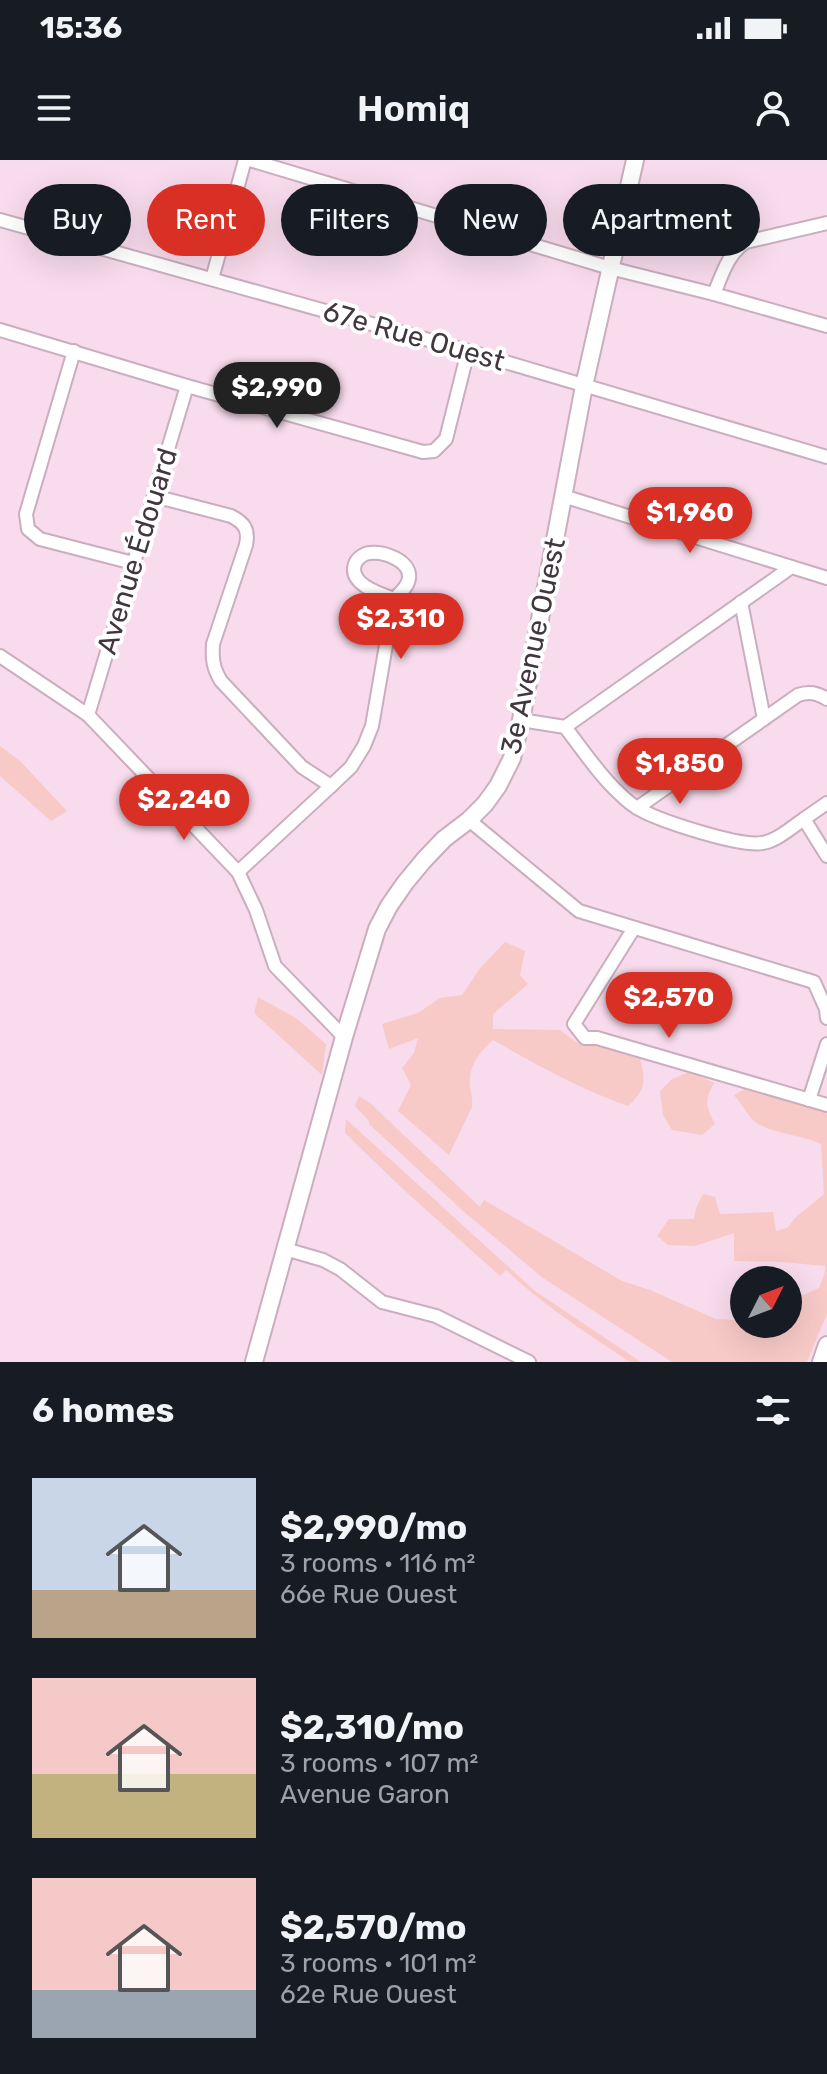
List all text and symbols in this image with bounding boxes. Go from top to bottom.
text: 15:36 [40,10,122,46]
icon: menu [32,86,76,130]
icon: person [751,86,795,130]
text: Homiq [357,87,470,130]
chip: Buy [24,184,131,256]
chip: Rent [147,184,265,256]
chip: Filters [281,184,418,256]
chip: New [434,184,547,256]
chip: Apartment [563,184,760,256]
street label: 67e Rue Ouest [319,294,509,378]
pin: $2,990 [212,362,342,430]
text: $2,990 [231,372,323,403]
street label: Avenue Édouard [90,444,184,658]
pin: $1,960 [625,487,755,555]
text: $1,960 [646,497,734,528]
street label: 3e Avenue Ouest [494,535,572,757]
pin: $2,310 [336,593,466,661]
text: $2,310 [357,603,445,634]
pin: $1,850 [615,738,745,806]
text: $1,850 [635,748,725,779]
pin: $2,240 [119,774,249,842]
text: $2,240 [137,784,231,815]
pin: $2,570 [604,972,734,1040]
text: $2,570 [624,982,714,1013]
north arrow [730,1266,802,1338]
map controls [730,1266,802,1338]
icon: filters [751,1388,795,1432]
text: 6 homes [32,1390,174,1431]
text: $2,990/mo [280,1507,467,1548]
icon: home [96,1510,192,1606]
text: 3 rooms · 116 m² [280,1548,475,1579]
text: 66e Rue Ouest [280,1579,457,1610]
text: $2,310/mo [280,1707,464,1748]
icon: home [96,1710,192,1806]
text: 3 rooms · 107 m² [280,1748,479,1779]
text: Avenue Garon [280,1779,450,1810]
text: $2,570/mo [280,1907,467,1948]
icon: home [96,1910,192,2006]
text: 3 rooms · 101 m² [280,1948,476,1979]
text: 62e Rue Ouest [280,1979,457,2010]

